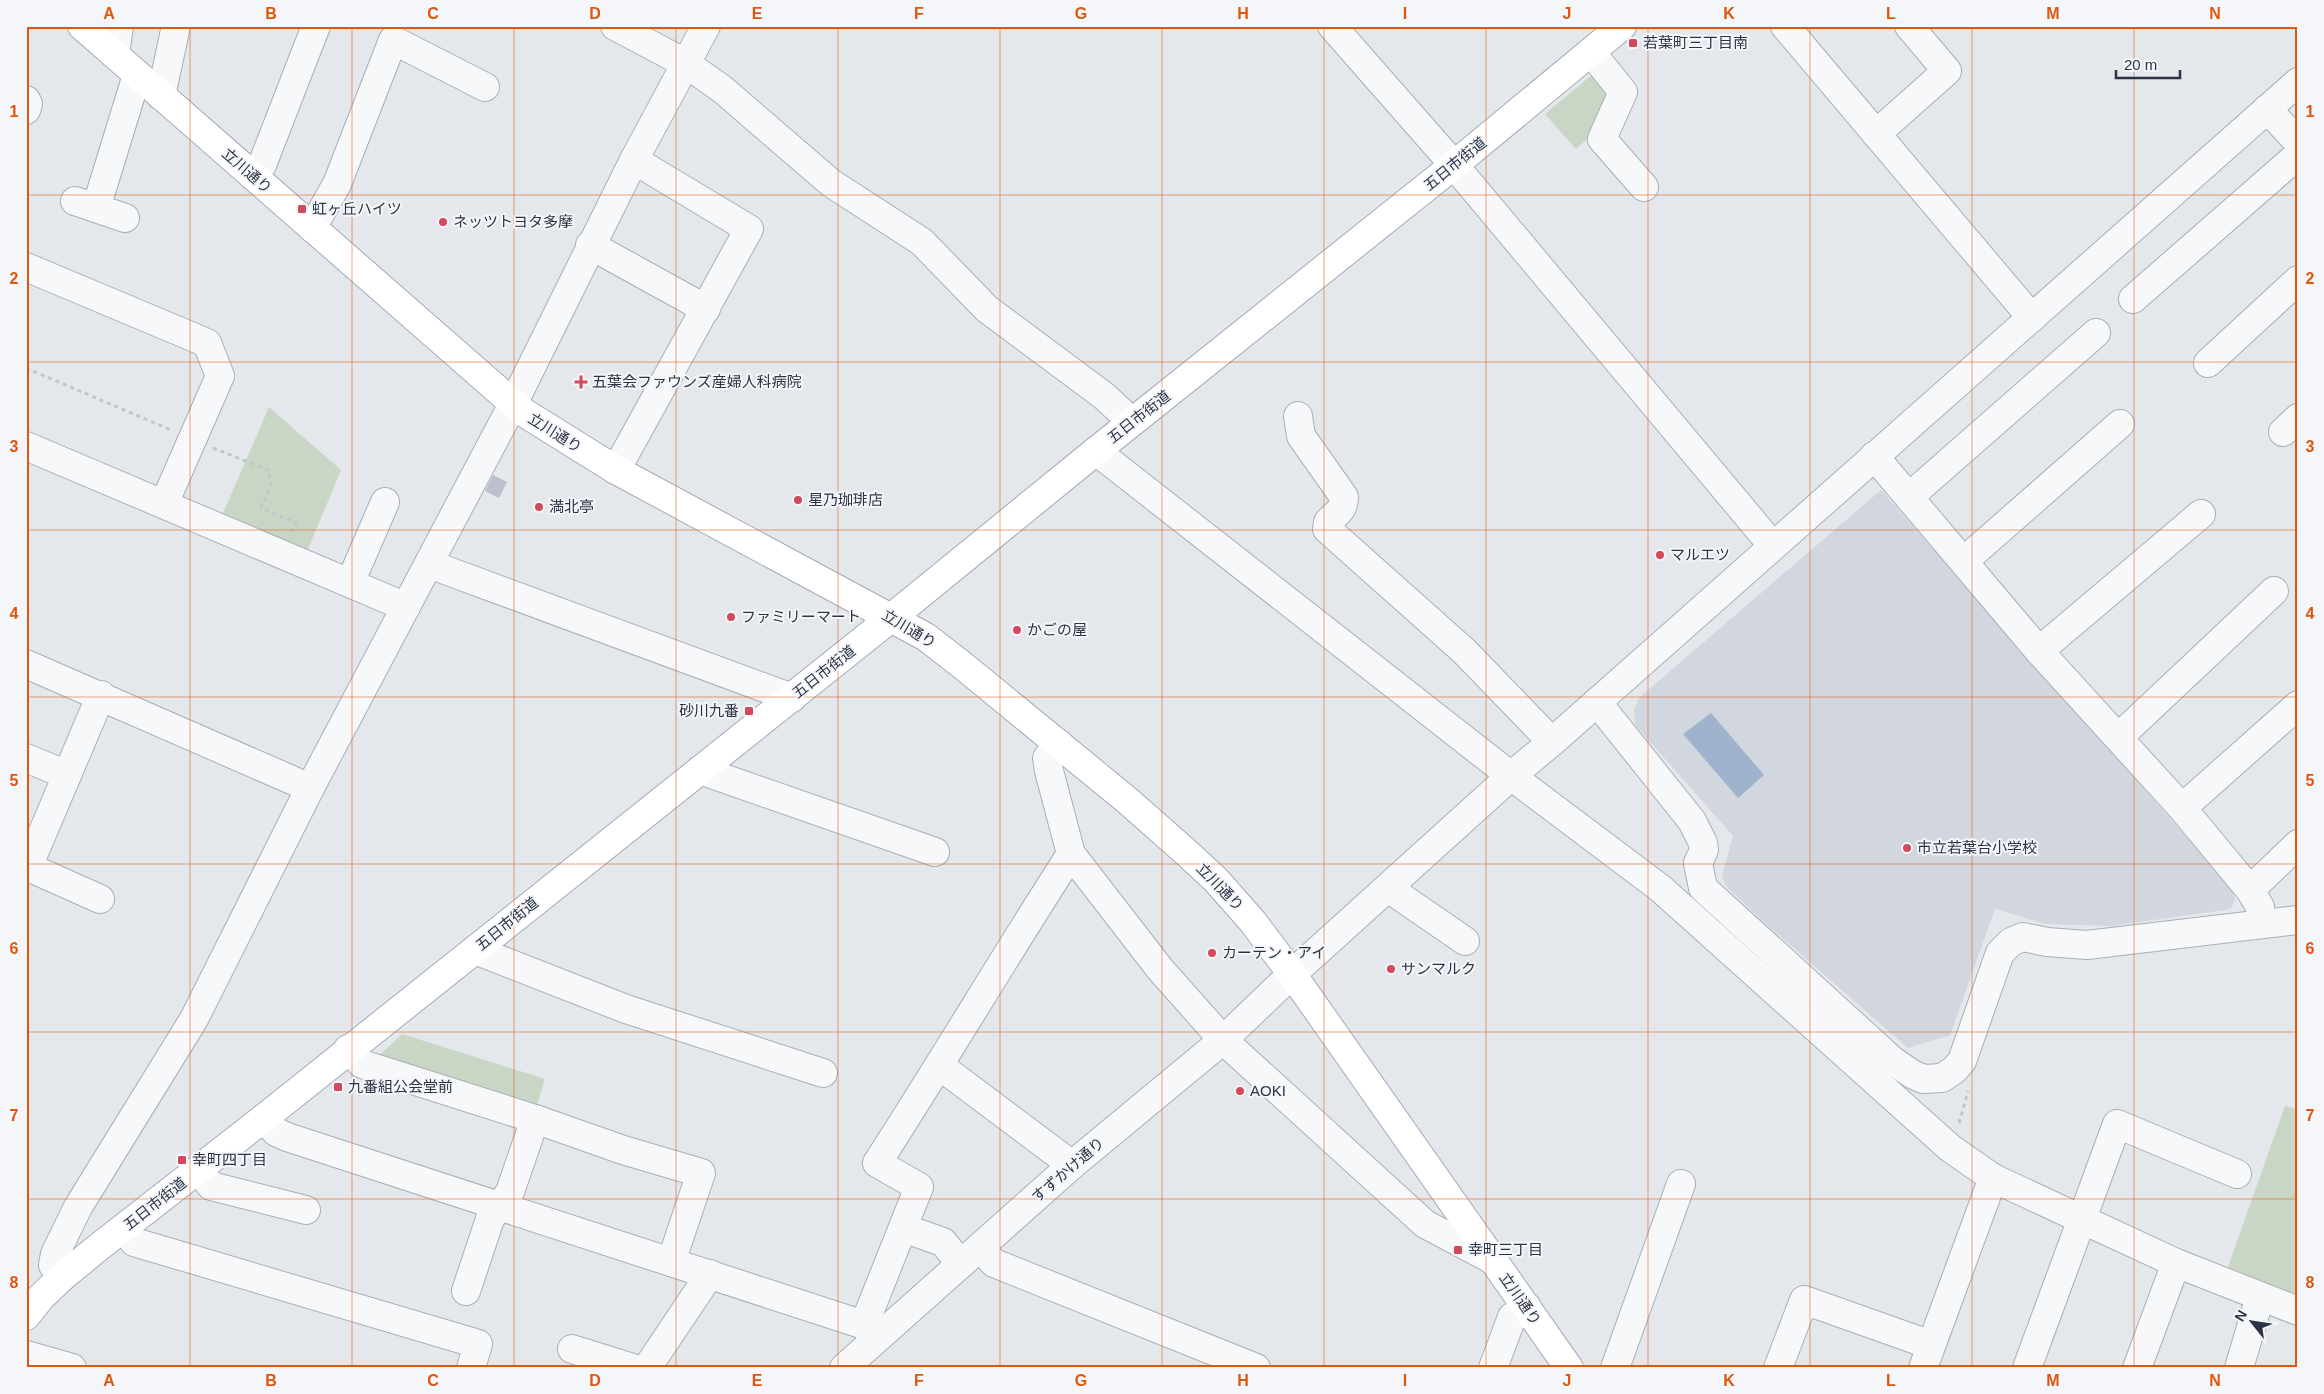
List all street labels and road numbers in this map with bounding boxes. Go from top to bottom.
street label: 五日市街道 [1420,133,1489,194]
street label: 立川通り [219,145,276,197]
street label: 五日市街道 [1104,387,1173,446]
street label: 立川通り [525,409,585,456]
street label: 立川通り [879,606,939,651]
street label: 五日市街道 [789,642,858,701]
street label: 立川通り [1193,859,1247,914]
street label: 五日市街道 [472,893,541,954]
street label: すずかけ通り [1028,1134,1107,1206]
street label: 五日市街道 [120,1174,189,1233]
street label: 立川通り [1496,1269,1545,1328]

